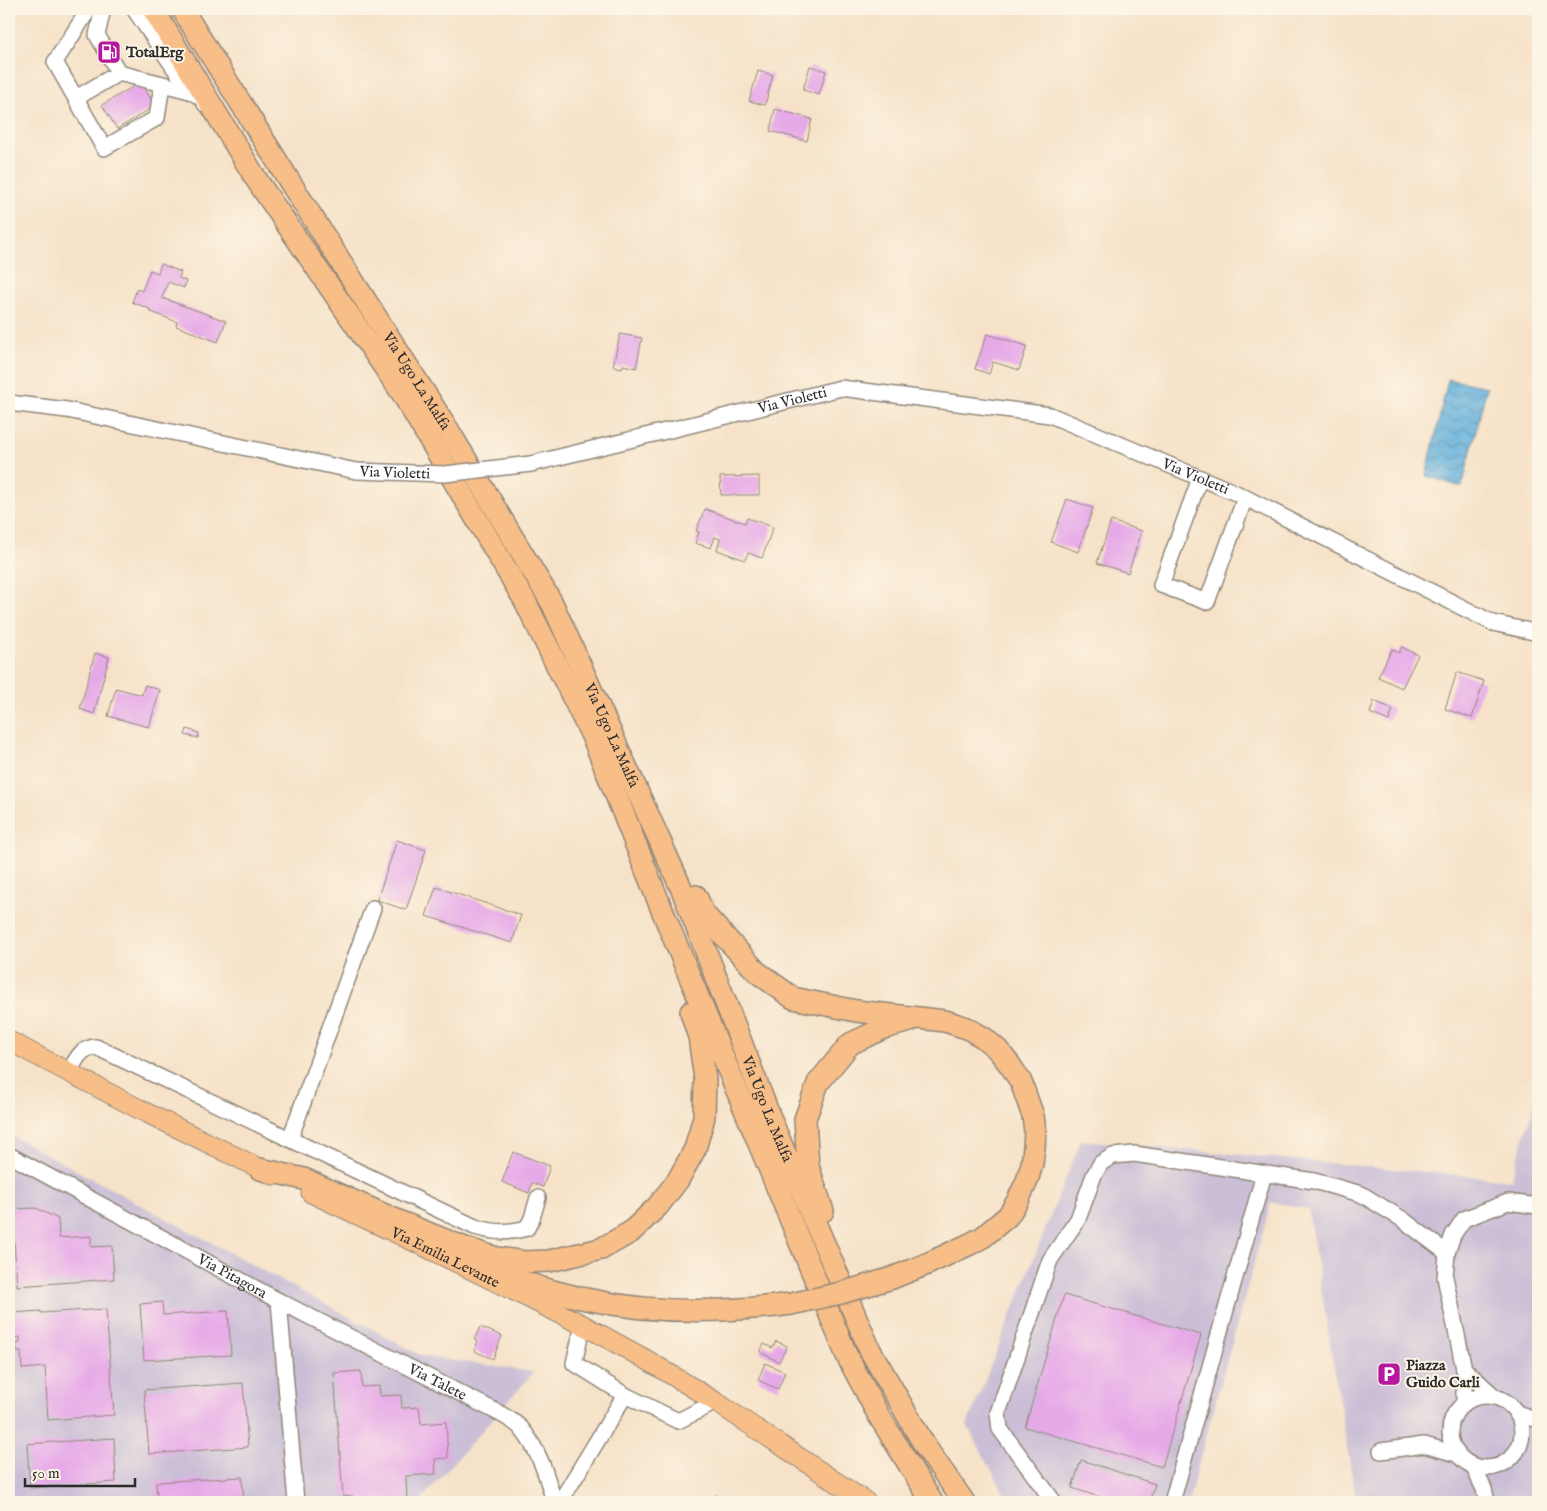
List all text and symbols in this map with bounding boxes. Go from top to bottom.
fuel station icon: TotalErg [96,39,122,65]
place label: TotalErg [125,43,184,62]
street label: Via Ugo La Malfa [378,328,456,434]
street label: Via Violetti [755,382,829,418]
street label: Via Violetti [1159,453,1232,499]
street label: Via Violetti [358,462,431,483]
street label: Via Ugo La Malfa [580,679,644,791]
street label: Via Ugo La Malfa [737,1052,797,1165]
street label: Via Emilia Levante [387,1222,503,1292]
street label: Via Pitagora [194,1249,271,1303]
place label: Piazza Guido Carli [1406,1356,1480,1392]
street label: Via Talete [404,1359,470,1405]
parking icon: Piazza Guido Carli [1376,1361,1402,1387]
scale bar [25,1456,135,1488]
text: 50 m [32,1464,60,1483]

